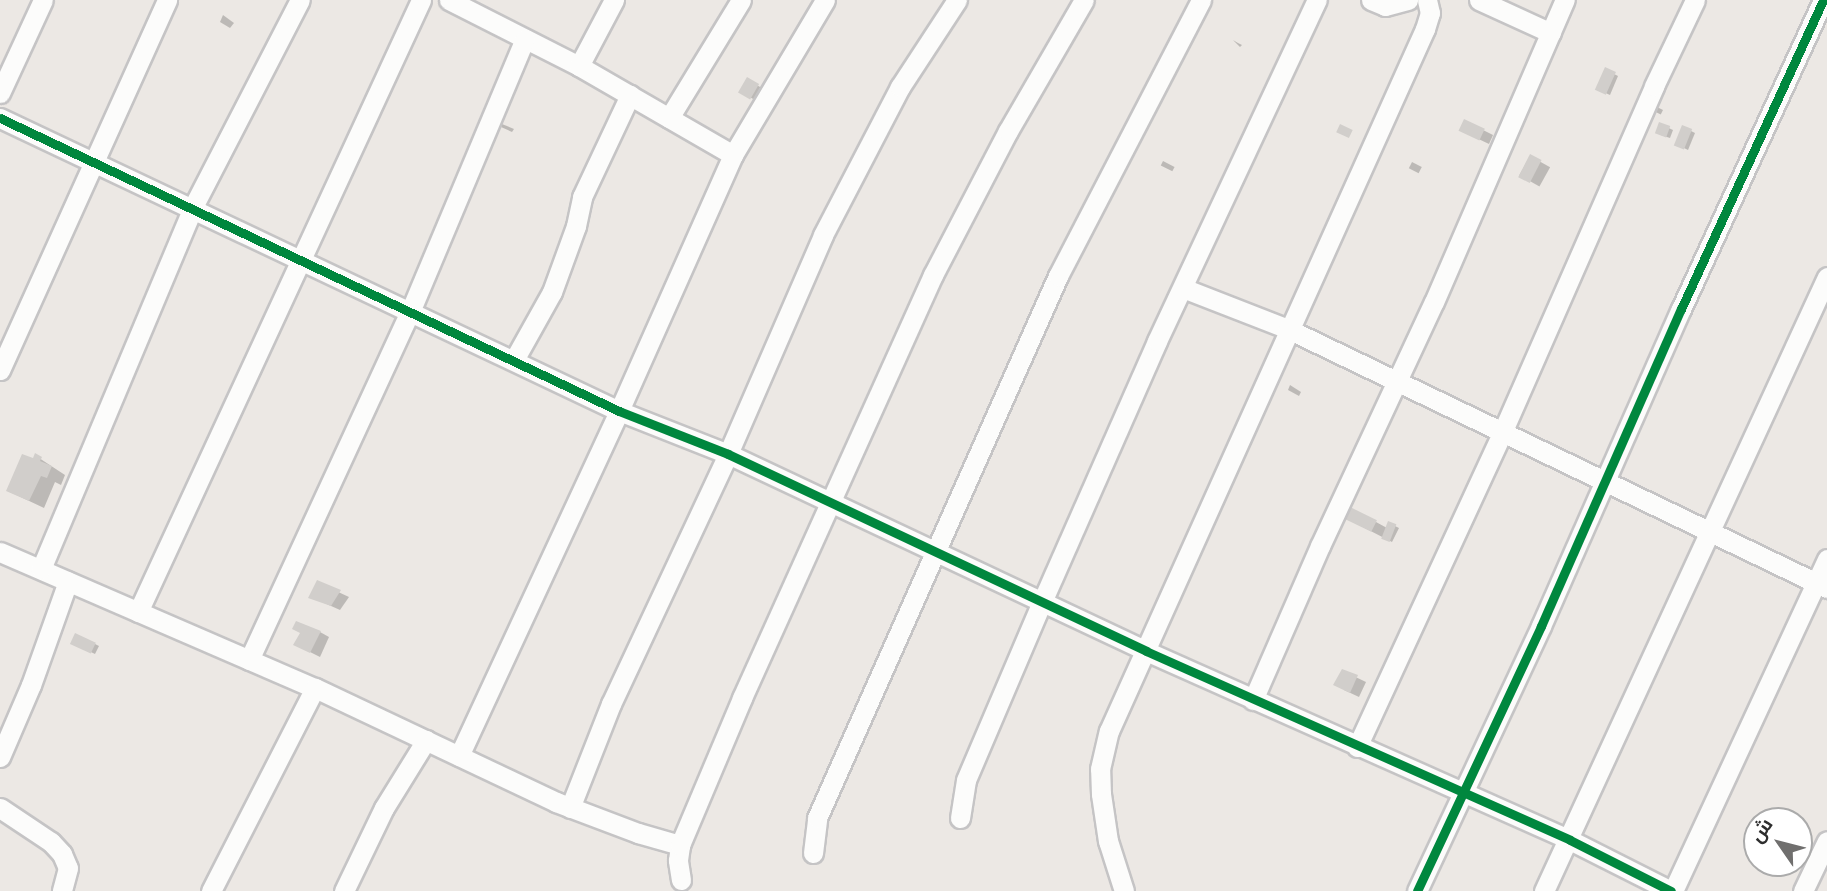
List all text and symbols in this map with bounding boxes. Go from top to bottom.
north arrow [1743,807,1813,877]
text: ش [1747,815,1777,846]

